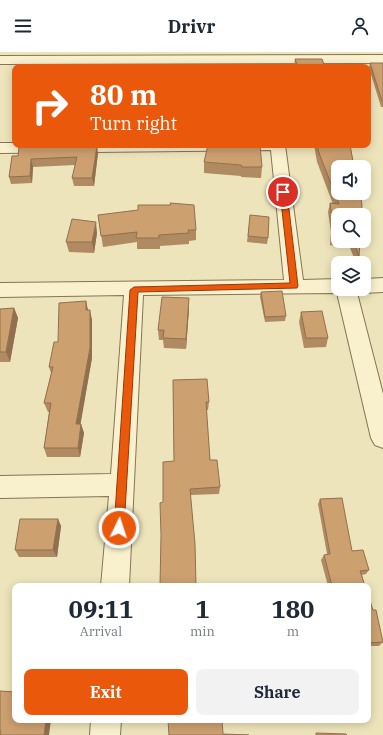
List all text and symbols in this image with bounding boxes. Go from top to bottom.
icon: menu [12,15,34,37]
text: Drivr [168,15,215,38]
icon: person [349,15,371,37]
text: 80 m [90,76,157,113]
icon: right [24,80,76,132]
text: Turn right [90,112,177,135]
map controls [331,160,371,296]
button: sound [331,160,371,200]
pin [266,175,300,209]
icon: arrive [272,181,294,203]
button: search [331,208,371,248]
button: layers [331,256,371,296]
position arrow [98,507,140,549]
text: 09:11 [69,593,133,625]
text: 1 [195,593,210,625]
text: 180 [271,593,314,625]
text: Arrival [80,623,122,640]
text: min [190,623,215,640]
text: m [287,623,299,640]
button: Exit [24,669,188,715]
button: Share [196,669,359,715]

